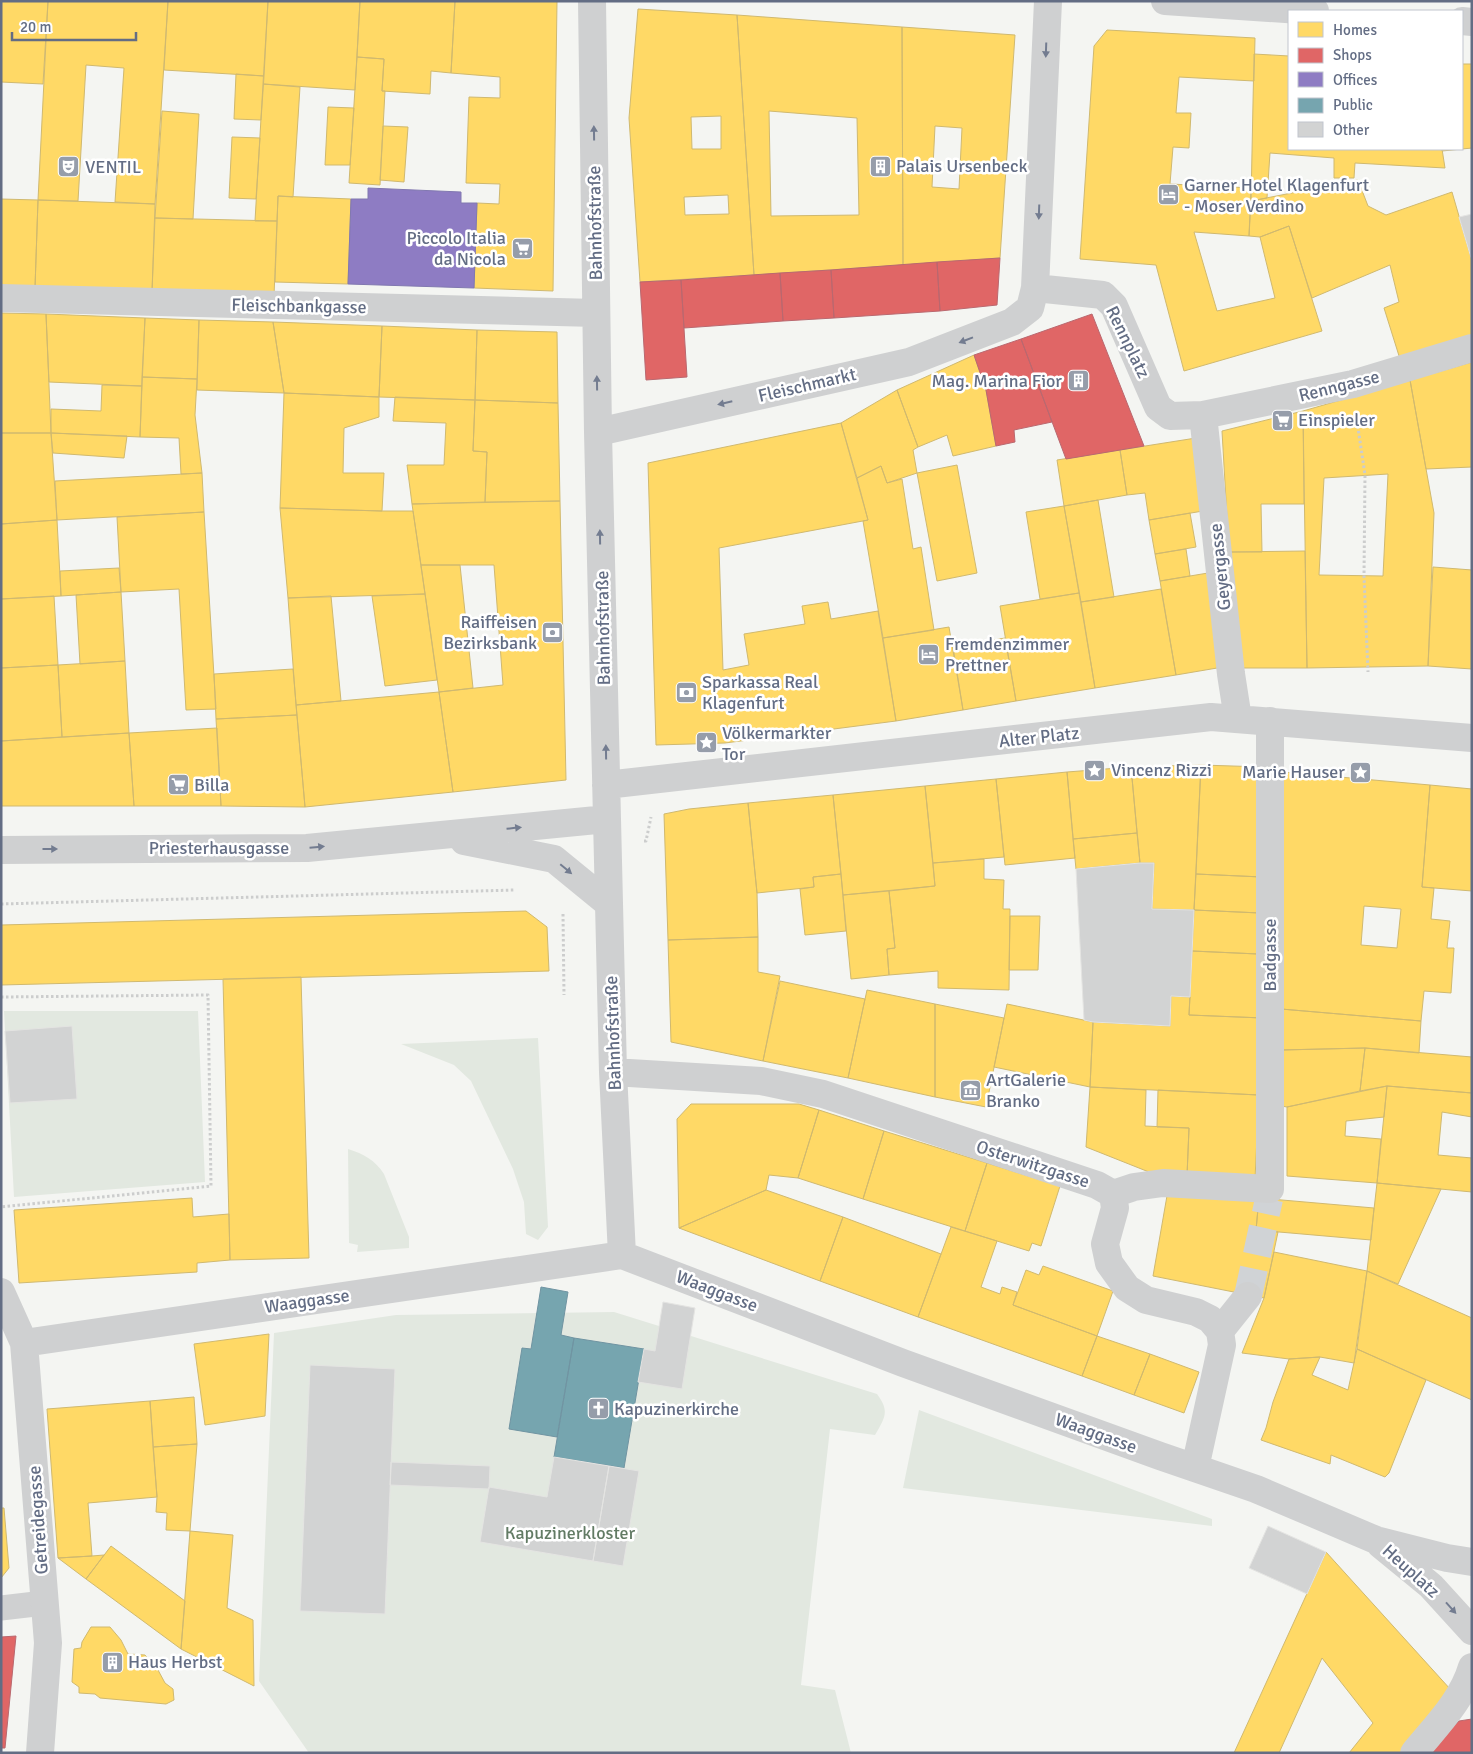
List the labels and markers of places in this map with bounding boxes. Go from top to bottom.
building icon: Palais Ursenbeck [868,154,892,178]
theatre icon: VENTIL [57,155,81,179]
place label: Palais Ursenbeck [896,155,1028,177]
place label: VENTIL [85,156,141,178]
place label: Garner Hotel Klagenfurt - Moser Verdino [1184,174,1369,217]
hotel icon: Garner Hotel Klagenfurt - Moser Verdino [1156,183,1180,207]
place label: Piccolo Italia da Nicola [406,227,506,270]
supermarket icon: Piccolo Italia da Nicola [510,236,534,260]
building icon: Mag. Marina Fior [1066,369,1090,393]
place label: Mag. Marina Fior [932,370,1062,392]
supermarket icon: Einspieler [1270,408,1294,432]
place label: Einspieler [1298,409,1375,431]
place label: Raiffeisen Bezirksbank [443,611,537,654]
bank icon: Raiffeisen Bezirksbank [541,620,565,644]
place label: Fremdenzimmer Prettner [945,633,1070,676]
hotel icon: Fremdenzimmer Prettner [917,642,941,666]
place label: Sparkassa Real Klagenfurt [702,671,818,714]
bank icon: Sparkassa Real Klagenfurt [674,680,698,704]
place label: Völkermarkter Tor [722,722,832,765]
place icon: Völkermarkter Tor [694,731,718,755]
place icon: Vincenz Rizzi [1083,758,1107,782]
place label: Vincenz Rizzi [1111,759,1212,781]
place icon: Marie Hauser [1349,760,1373,784]
place label: Marie Hauser [1242,761,1345,783]
supermarket icon: Billa [166,773,190,797]
place label: Billa [194,774,229,796]
place label: ArtGalerie Branko [986,1069,1066,1112]
museum icon: ArtGalerie Branko [958,1078,982,1102]
church icon: Kapuzinerkirche [586,1397,610,1421]
place label: Kapuzinerkirche [614,1398,739,1420]
building icon: Haus Herbst [100,1650,124,1674]
place label: Haus Herbst [128,1651,222,1673]

